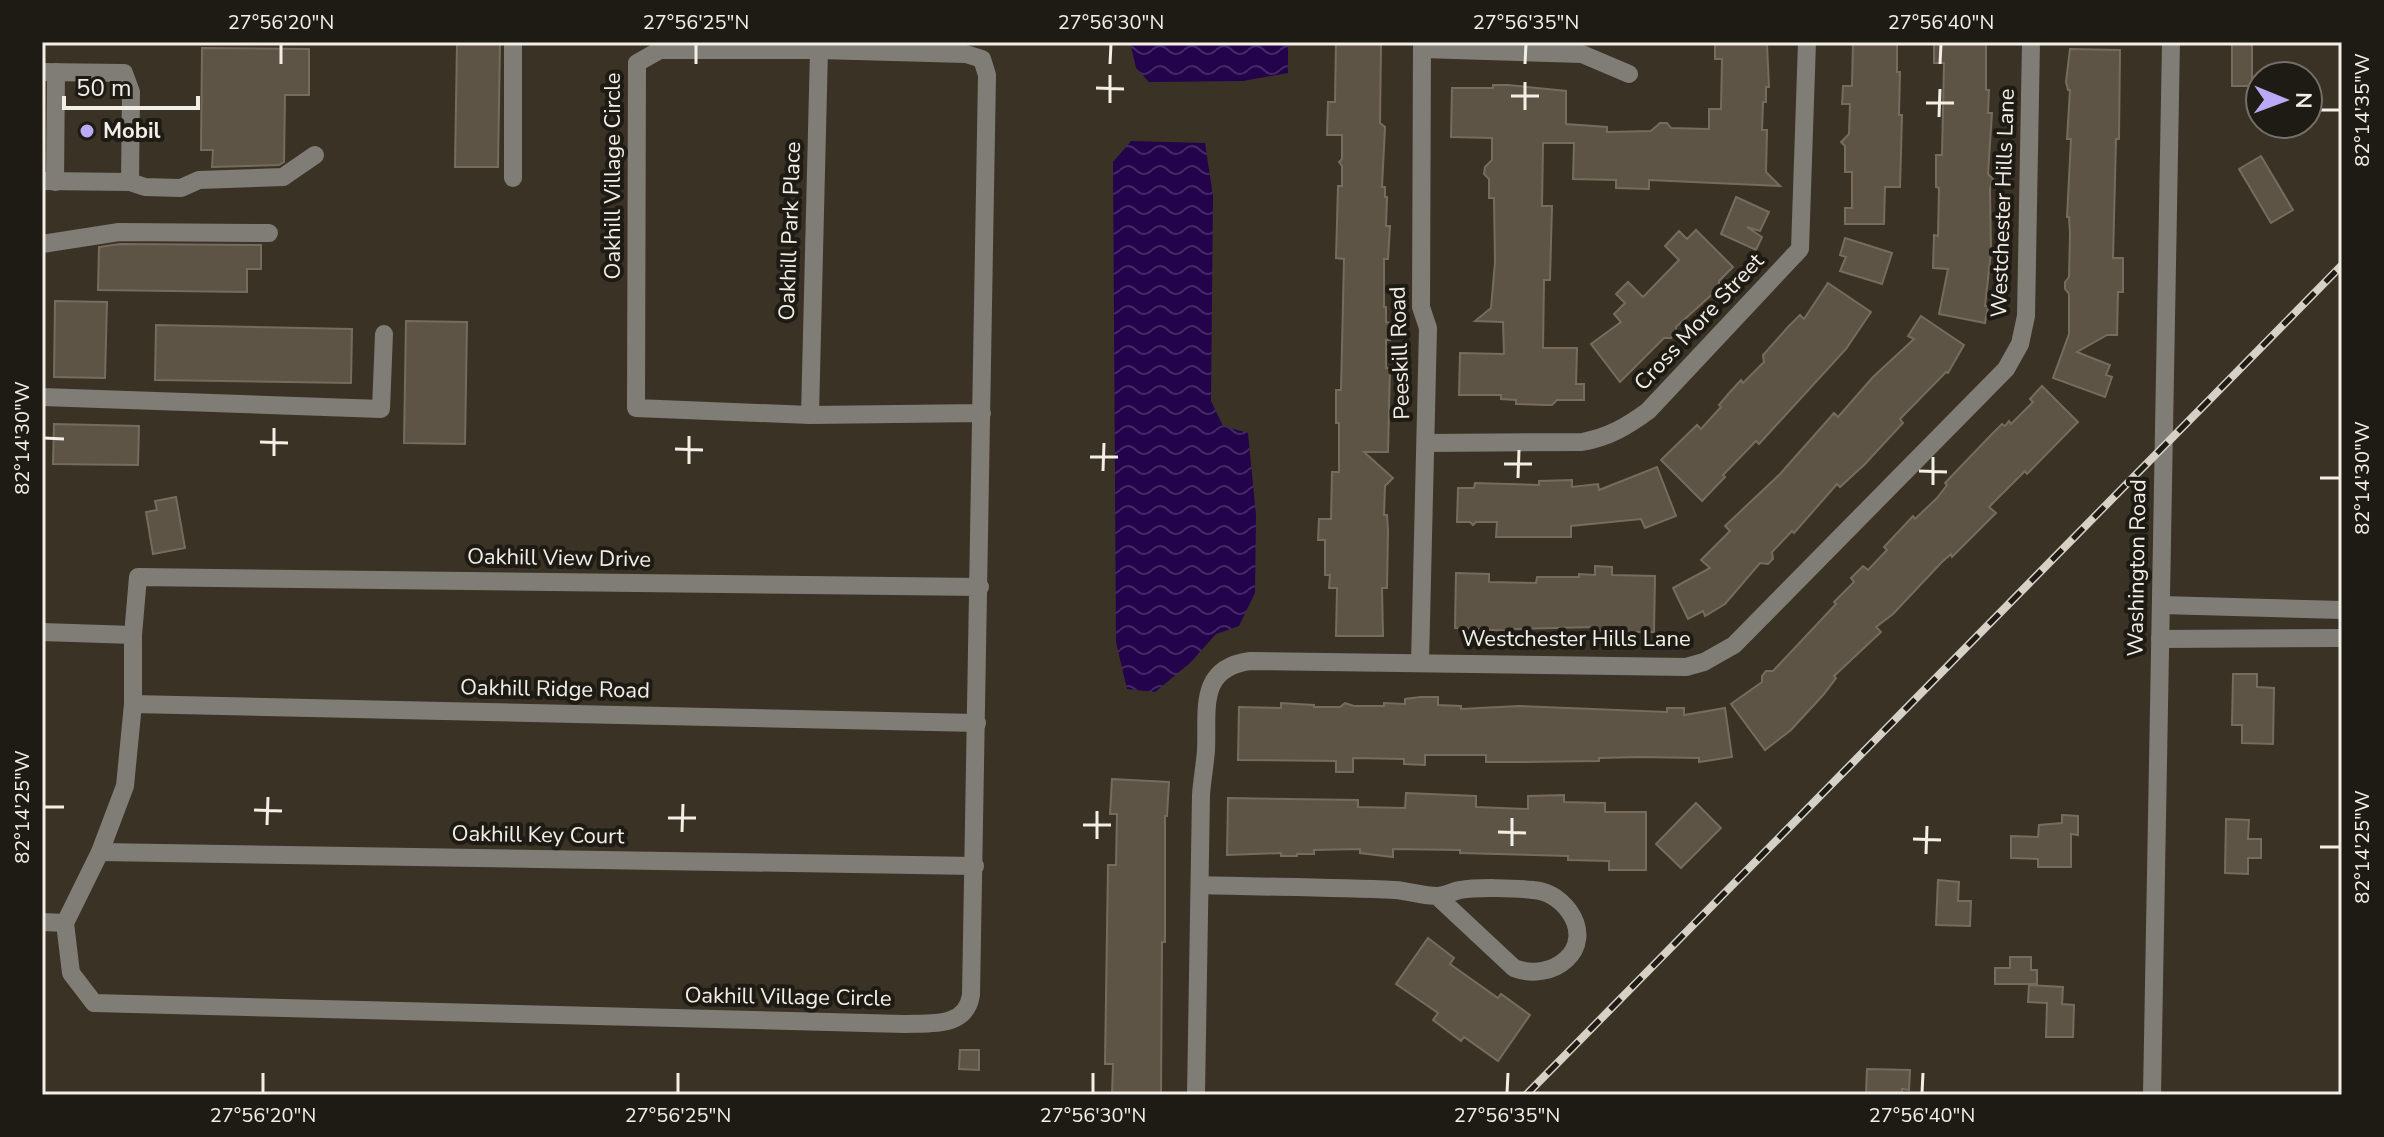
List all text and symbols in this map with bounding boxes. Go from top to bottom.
text: 27°56'20"N [228,9,334,36]
text: 27°56'25"N [643,9,749,36]
text: 27°56'30"N [1058,9,1164,36]
text: 27°56'35"N [1473,9,1579,36]
text: 27°56'40"N [1888,9,1994,36]
text: 82°14'35"W [2349,53,2376,167]
scale bar [64,60,198,110]
north arrow [2244,60,2324,140]
text: 50 m [76,72,132,104]
street label: Oakhill Village Circle [598,73,628,279]
street label: Westchester Hills Lane [1984,88,2022,318]
text: N [2288,92,2318,109]
place label: Mobil [103,116,161,146]
marker: Mobil [78,122,96,140]
street label: Oakhill Park Place [772,141,808,321]
street label: Cross More Street [1627,247,1771,397]
street label: Peeskill Road [1383,286,1417,420]
text: 82°14'30"W [9,381,36,495]
text: 82°14'30"W [2349,421,2376,535]
street label: Washington Road [2120,479,2154,657]
street label: Oakhill View Drive [467,541,651,575]
street label: Westchester Hills Lane [1461,624,1691,654]
street label: Oakhill Ridge Road [460,672,650,706]
text: 82°14'25"W [9,750,36,864]
text: 82°14'25"W [2349,790,2376,904]
street label: Oakhill Key Court [451,818,625,852]
street label: Oakhill Village Circle [684,980,892,1014]
text: 27°56'20"N [210,1102,316,1129]
text: 27°56'25"N [625,1102,731,1129]
text: 27°56'30"N [1040,1102,1146,1129]
text: 27°56'35"N [1454,1102,1560,1129]
text: 27°56'40"N [1869,1102,1975,1129]

